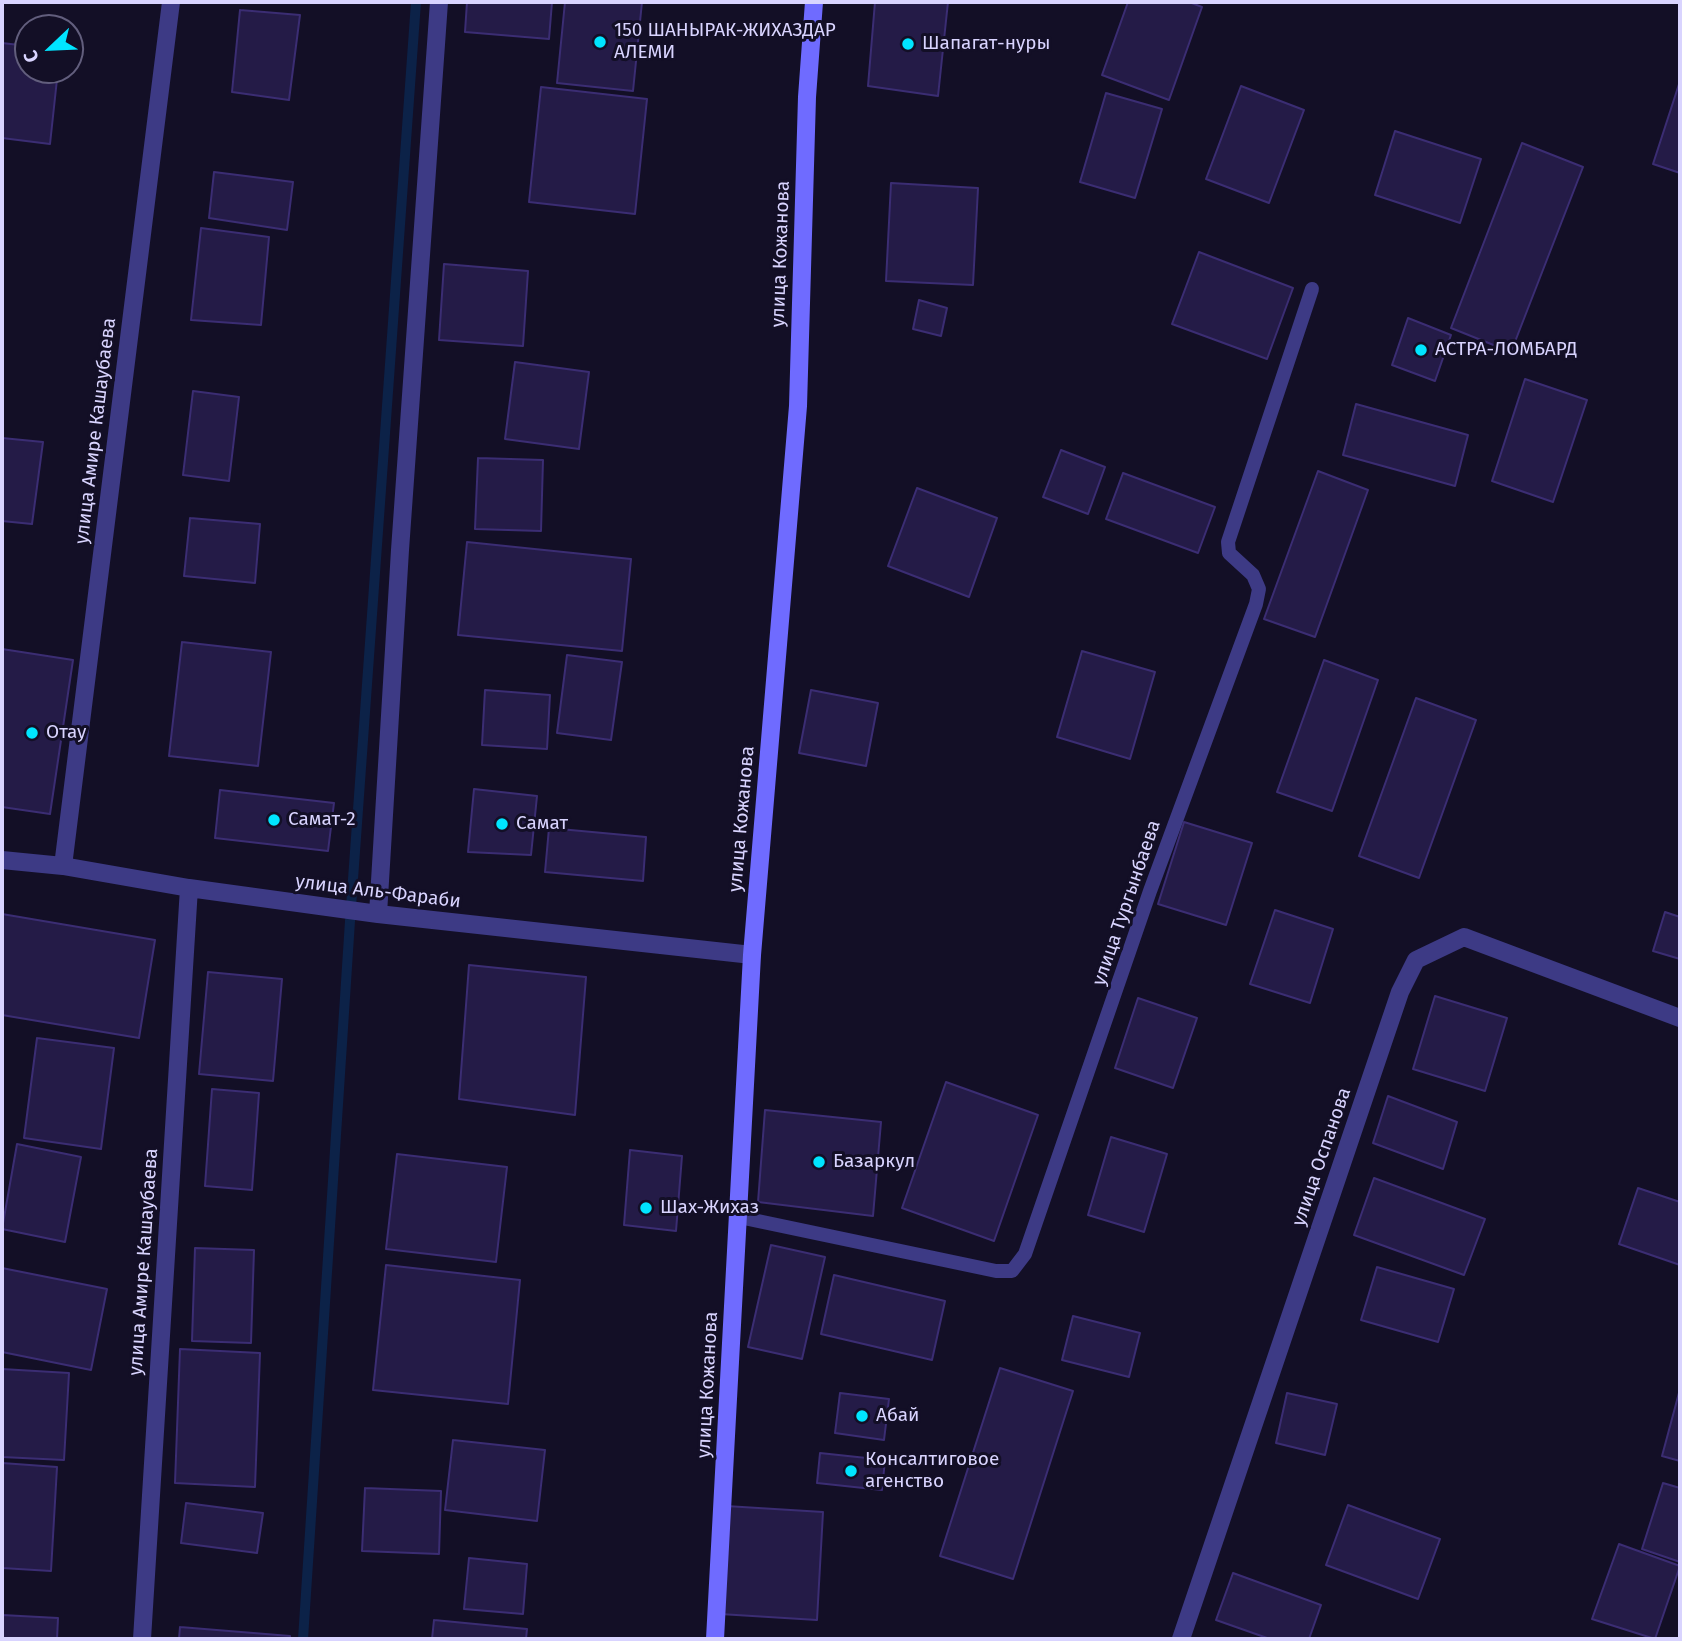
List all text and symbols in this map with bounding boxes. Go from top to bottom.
north arrow [14,14,84,84]
place label: 150 ШАНЫРАК-ЖИХАЗДАР АЛЕМИ [614,20,836,64]
place label: Шапагат-нуры [922,33,1050,55]
marker: 150 ШАНЫРАК-ЖИХАЗДАР АЛЕМИ [592,34,608,50]
marker: Шапагат-нуры [900,36,916,52]
text: С [18,47,44,66]
street label: улица Кожанова [767,180,795,328]
street label: улица Амире Кашаубаева [71,316,121,546]
place label: АСТРА-ЛОМБАРД [1435,339,1577,361]
marker: АСТРА-ЛОМБАРД [1413,342,1429,358]
place label: Отау [46,722,86,744]
marker: Отау [24,725,40,741]
street label: улица Кожанова [724,745,760,893]
place label: Самат-2 [288,809,356,831]
marker: Самат-2 [266,812,282,828]
place label: Самат [516,813,568,835]
marker: Самат [494,816,510,832]
street label: улица Тургынбаева [1088,817,1166,989]
street label: улица Аль-Фараби [294,871,462,913]
street label: улица Оспанова [1288,1085,1356,1229]
street label: улица Амире Кашаубаева [125,1148,163,1376]
place label: Базаркул [833,1151,915,1173]
marker: Базаркул [811,1154,827,1170]
place label: Шах-Жихаз [660,1197,759,1219]
marker: Шах-Жихаз [638,1200,654,1216]
street label: улица Кожанова [693,1311,723,1459]
place label: Абай [876,1405,919,1427]
marker: Абай [854,1408,870,1424]
place label: Консалтиговое агенство [865,1449,999,1493]
marker: Консалтиговое агенство [843,1463,859,1479]

